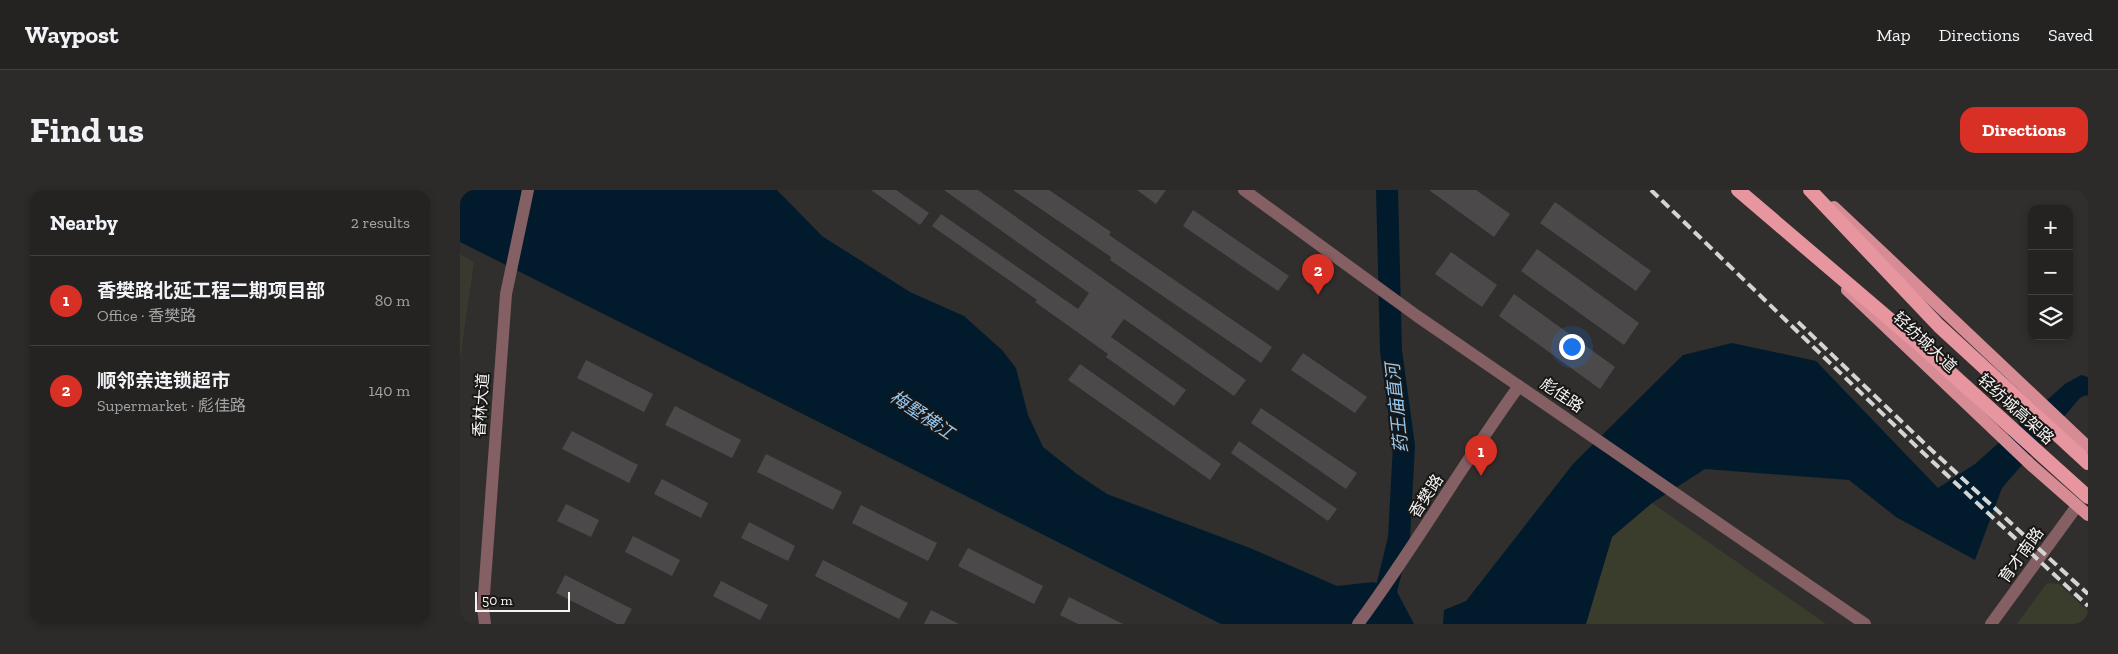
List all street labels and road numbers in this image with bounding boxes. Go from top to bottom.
street label: 轻纺城大道 [1889,308,1961,376]
street label: 轻纺城高架路 [1974,370,2058,448]
street label: 香林大道 [469,372,493,438]
street label: 彪佳路 [1537,374,1587,416]
street label: 香樊路 [1405,471,1447,521]
street label: 育才南路 [1995,524,2047,586]

